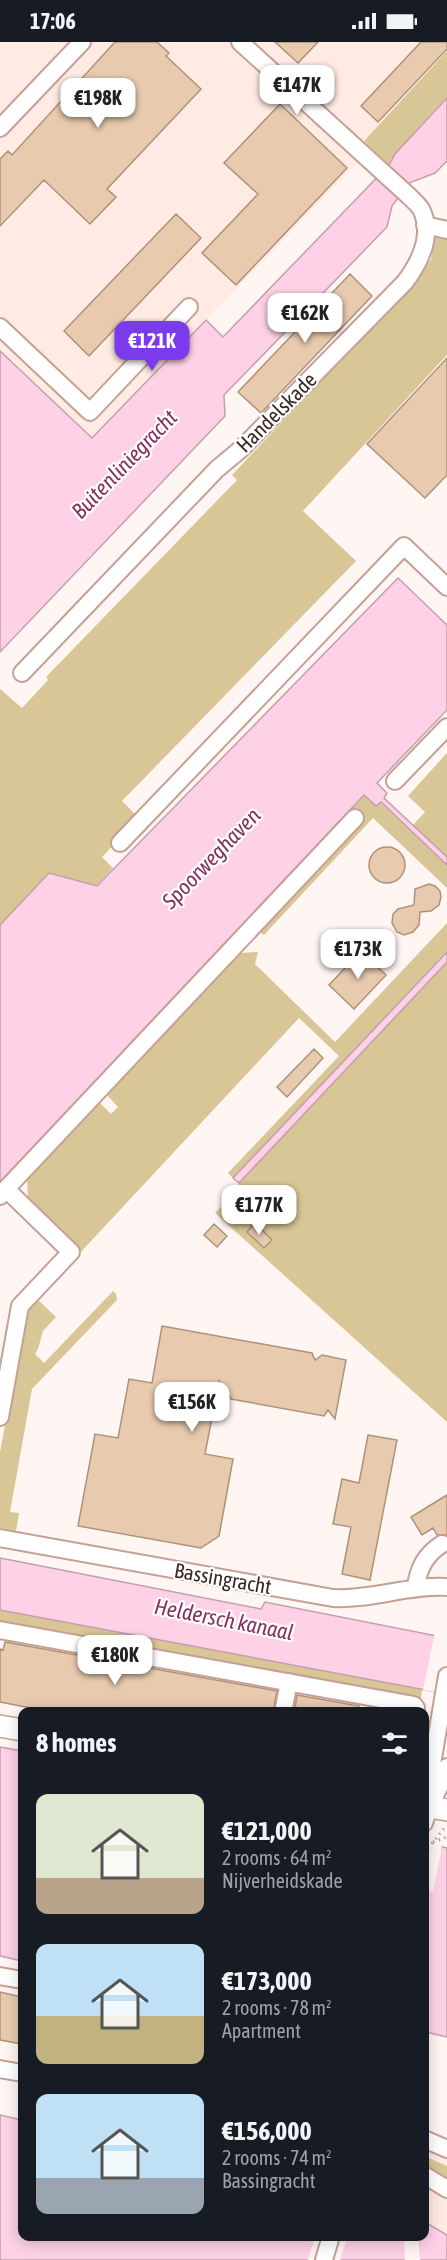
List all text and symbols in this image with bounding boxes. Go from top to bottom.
text: 17:06 [30,8,76,34]
pin: €147K [255,65,339,116]
text: €147K [274,73,321,96]
pin: €198K [56,78,140,129]
text: €198K [75,86,122,109]
pin: €162K [263,293,347,344]
text: €162K [282,301,329,324]
pin: €121K [110,321,194,372]
text: €121K [129,329,176,352]
street label: Handelskade [231,367,321,457]
water label: Buitenliniegracht [66,404,183,524]
water label: Spoorweghaven [156,802,266,915]
pin: €173K [316,929,400,980]
text: €173K [335,937,382,960]
pin: €177K [217,1185,301,1236]
text: €177K [236,1193,283,1216]
pin: €156K [150,1382,234,1433]
text: €156K [169,1390,216,1413]
street label: Bassingracht [173,1558,273,1598]
water label: Heldersch kanaal [152,1593,296,1645]
pin: €180K [73,1635,157,1686]
text: €180K [92,1643,139,1666]
icon: filters [378,1727,411,1760]
text: 8 homes [36,1728,116,1758]
text: €121,000 [222,1816,312,1846]
icon: home [84,1818,156,1890]
text: 2 rooms · 64 m² [222,1846,332,1869]
text: Nijverheidskade [222,1869,343,1892]
text: €173,000 [222,1966,312,1996]
icon: home [84,1968,156,2040]
text: 2 rooms · 78 m² [222,1996,332,2019]
text: Apartment [222,2019,301,2042]
text: €156,000 [222,2116,312,2146]
icon: home [84,2118,156,2190]
text: 2 rooms · 74 m² [222,2146,332,2169]
text: Bassingracht [222,2169,315,2192]

